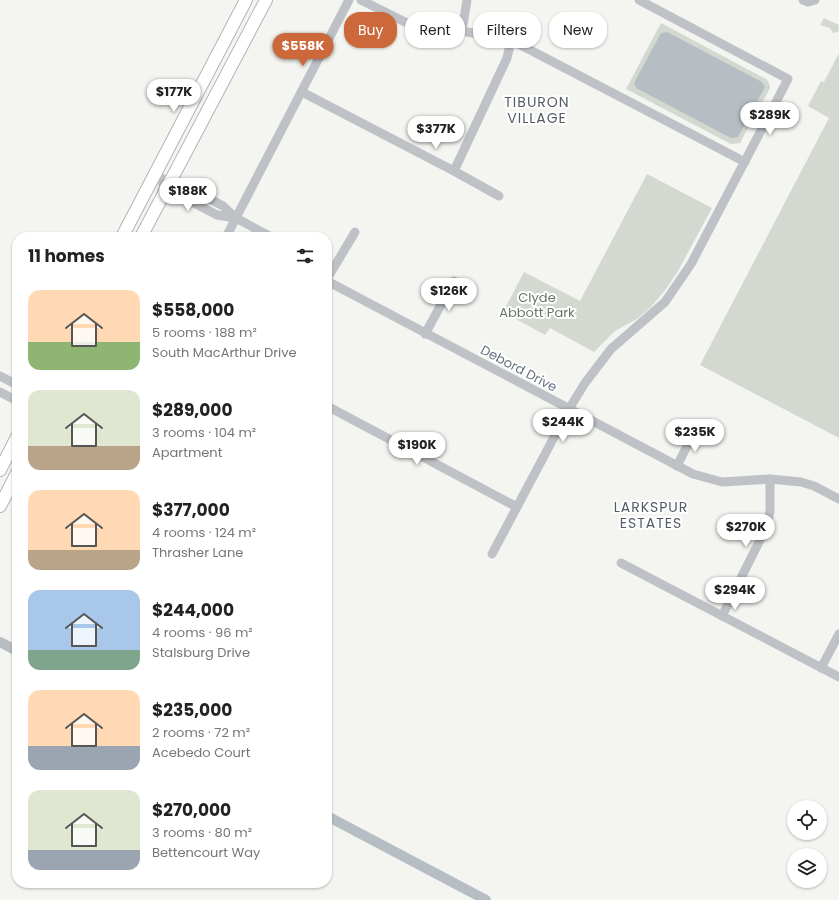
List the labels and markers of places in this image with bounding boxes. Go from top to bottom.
pin: $558K [275,33,331,67]
pin: $177K [146,79,202,113]
pin: $289K [742,102,798,136]
pin: $377K [408,116,464,150]
pin: $188K [160,178,216,212]
pin: $126K [421,278,477,312]
pin: $244K [535,409,591,443]
pin: $235K [667,419,723,453]
pin: $190K [389,432,445,466]
pin: $270K [718,514,774,548]
pin: $294K [707,577,763,611]

